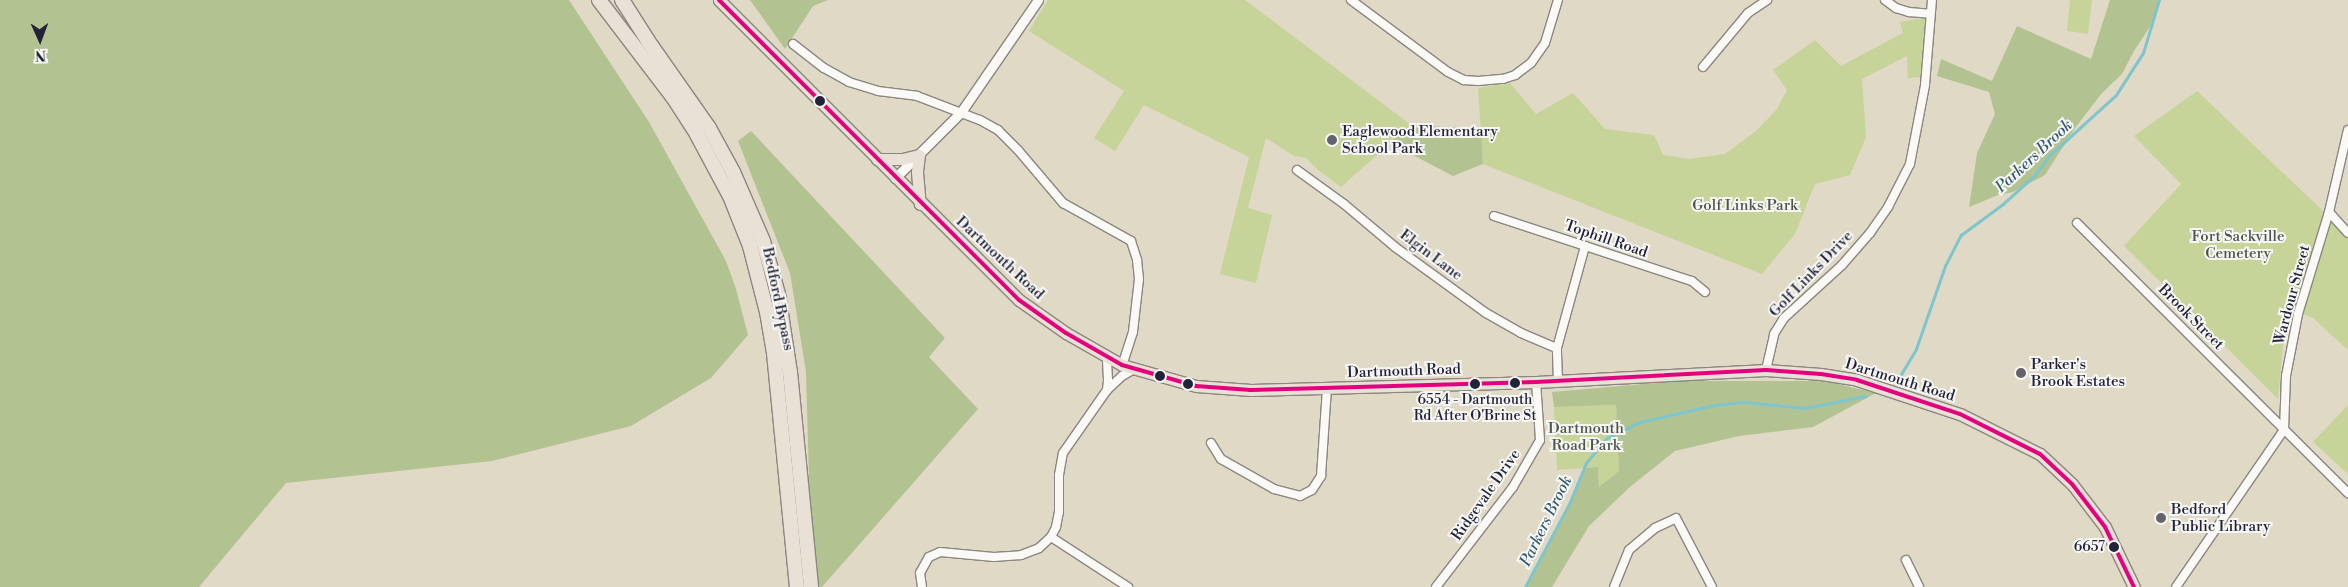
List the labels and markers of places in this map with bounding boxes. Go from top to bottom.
unlabelled marker [815,96,825,106]
place label: Eaglewood Elementary School Park [1342,122,1498,157]
marker: Eaglewood Elementary School Park [1326,134,1338,146]
place label: Parker's Brook Estates [2031,355,2125,390]
marker: Parker's Brook Estates [2015,367,2027,379]
unlabelled marker [1155,371,1165,381]
unlabelled marker [1510,378,1520,388]
unlabelled marker [1183,379,1193,389]
marker: 6554 - Dartmouth Rd After O'Brine St [1470,379,1480,389]
place label: 6554 - Dartmouth Rd After O'Brine St [1414,392,1536,424]
place label: Bedford Public Library [2171,500,2270,535]
marker: Bedford Public Library [2155,512,2167,524]
place label: 6657 [2074,539,2105,555]
marker: 6657 [2109,542,2119,552]

